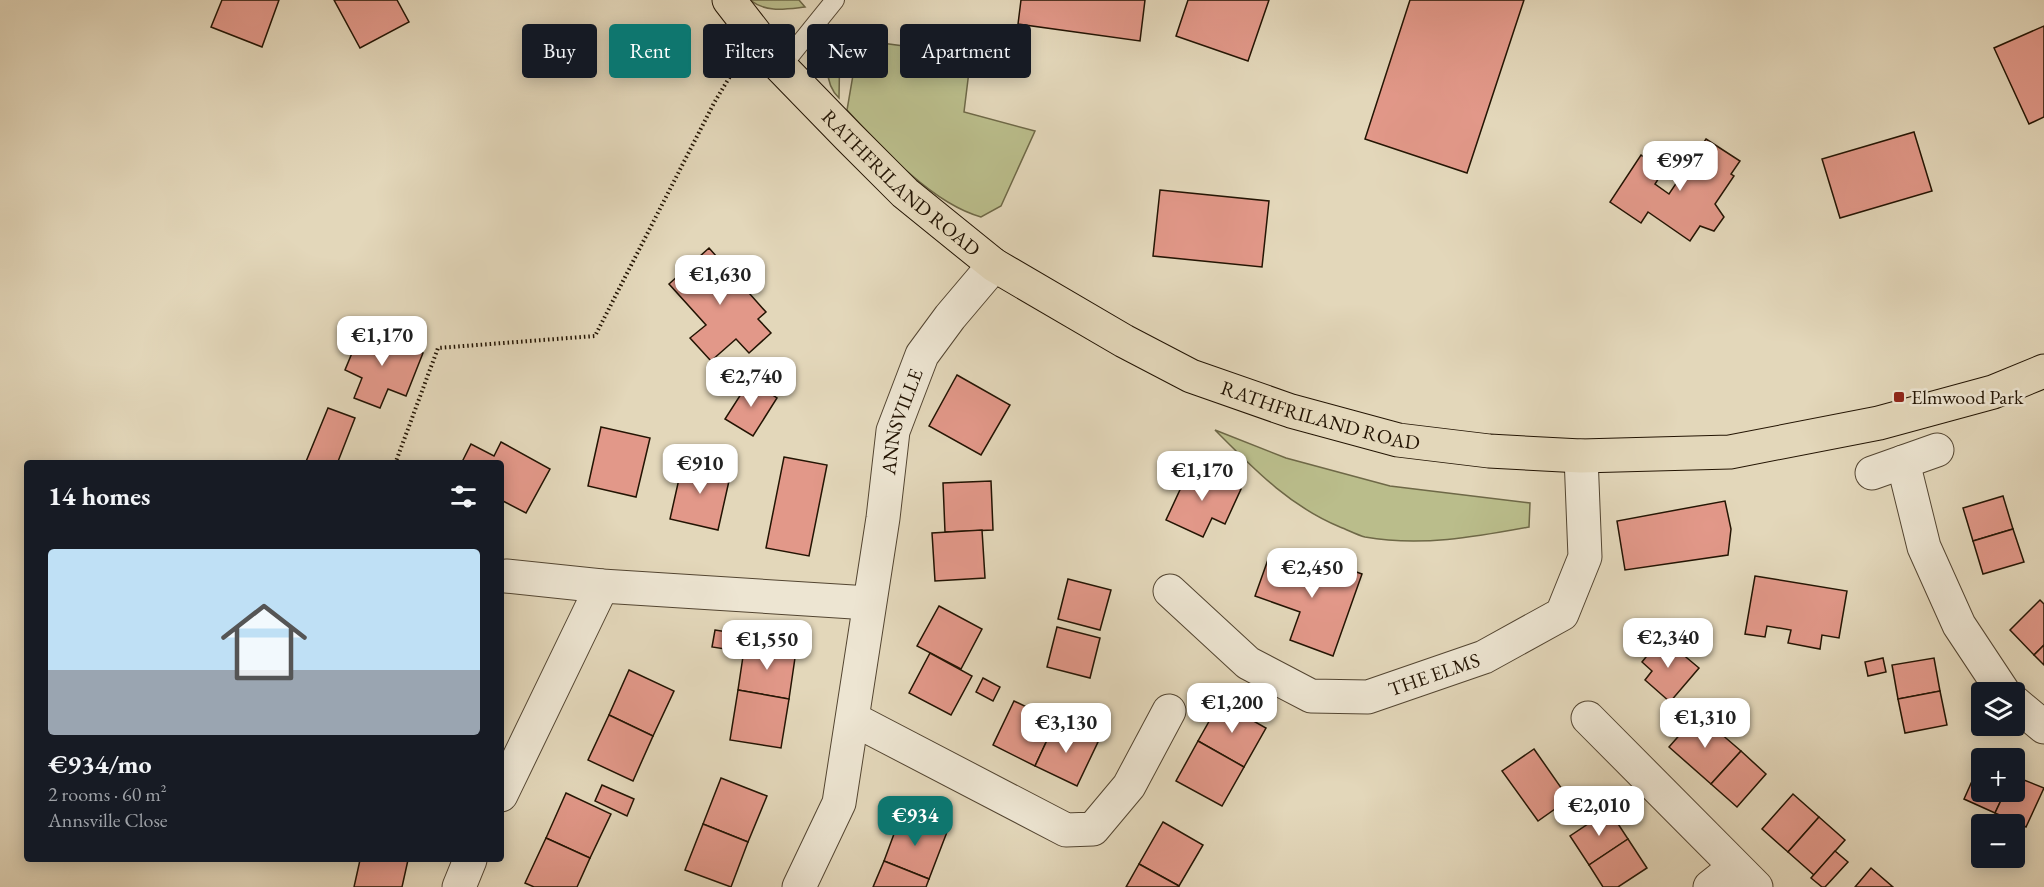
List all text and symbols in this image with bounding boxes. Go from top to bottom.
chip: Buy [522,24,597,78]
chip: Rent [609,24,691,78]
chip: Filters [703,24,795,78]
chip: New [807,24,888,78]
chip: Apartment [900,24,1031,78]
street label: RATHFRILAND ROAD [816,104,986,262]
pin: €997 [1644,141,1716,192]
text: €997 [1657,147,1703,173]
pin: €1,630 [671,255,769,306]
text: €1,630 [689,261,751,287]
pin: €1,170 [333,316,431,367]
text: €1,170 [351,322,413,348]
pin: €2,740 [702,357,800,408]
text: €2,740 [720,363,782,389]
street label: ANNSVILLE [875,365,929,477]
street label: RATHFRILAND ROAD [1217,374,1421,456]
place label: Elmwood Park [1911,384,2024,410]
marker: Elmwood Park [1892,390,1906,404]
pin: €910 [664,444,736,495]
text: €910 [677,450,723,476]
pin: €1,170 [1153,451,1251,502]
text: €1,170 [1171,457,1233,483]
text: 14 homes [48,479,150,513]
icon: filters [447,480,480,513]
pin: €2,450 [1263,548,1361,599]
text: €2,450 [1281,554,1343,580]
icon: home [210,588,318,696]
pin: €2,340 [1619,618,1717,669]
pin: €1,550 [718,620,816,671]
text: €2,340 [1637,624,1699,650]
text: €1,550 [736,626,798,652]
street label: THE ELMS [1385,646,1483,702]
map controls [1971,682,2025,868]
button: layers [1971,682,2025,736]
pin: €1,200 [1183,683,1281,734]
text: €1,200 [1201,689,1263,715]
pin: €1,310 [1656,698,1754,749]
pin: €3,130 [1017,703,1115,754]
text: €1,310 [1674,704,1736,730]
text: €3,130 [1035,709,1097,735]
text: €934/mo [48,747,151,781]
button: + [1971,748,2025,802]
text: 2 rooms · 60 m² [48,781,167,807]
pin: €2,010 [1550,786,1648,837]
text: €2,010 [1568,792,1630,818]
pin: €934 [879,796,951,847]
text: €934 [892,802,938,828]
text: Annsville Close [48,807,168,833]
button: − [1971,814,2025,868]

